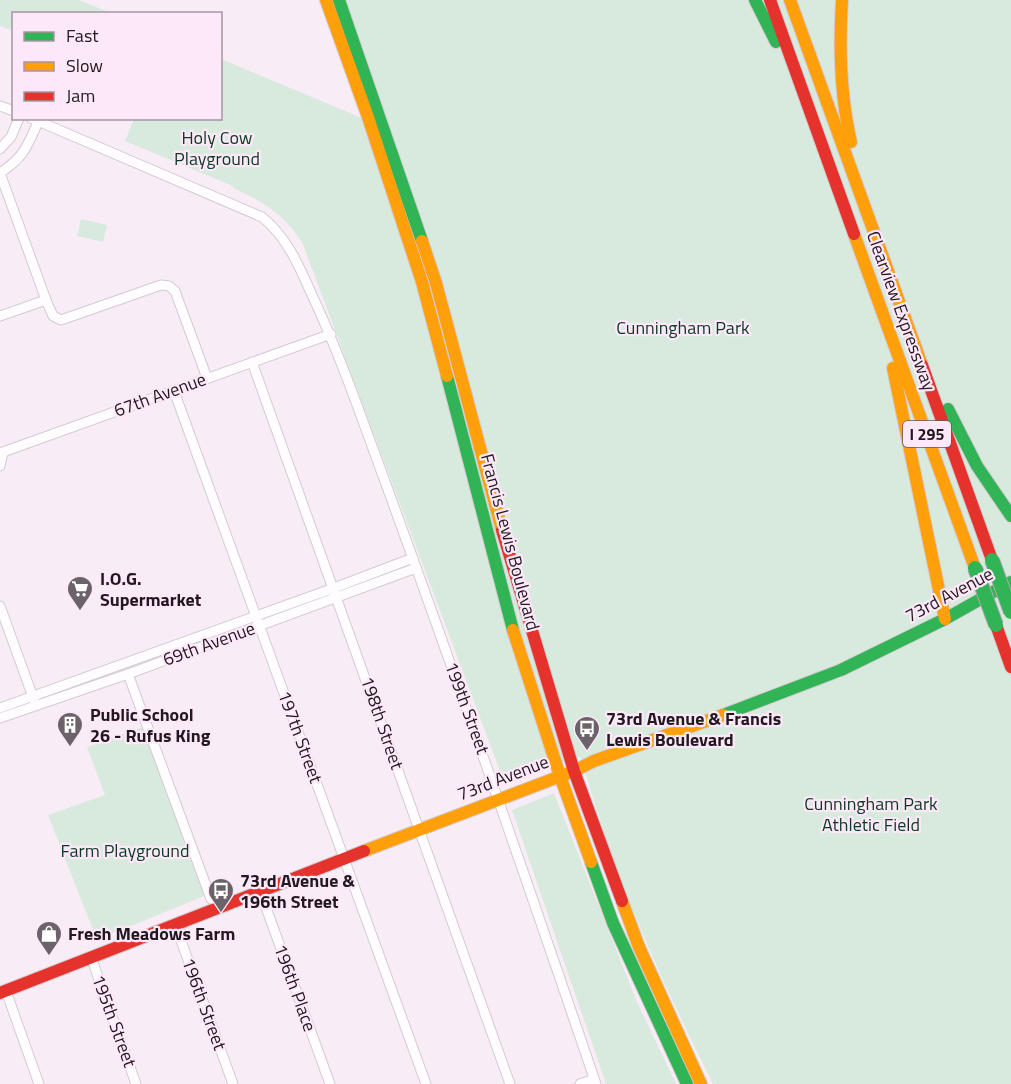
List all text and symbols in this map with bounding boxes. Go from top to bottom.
legend [12,12,222,120]
text: Fast [66,22,99,49]
text: Slow [66,52,103,79]
text: Jam [66,82,95,109]
park label: Holy Cow Playground [174,124,260,172]
street label: Clearview Expressway [860,227,943,395]
park label: Cunningham Park [616,314,750,341]
street label: 67th Avenue [110,365,210,424]
road number: I 295 [903,421,951,447]
street label: Francis Lewis Boulevard [474,450,547,633]
street label: 73rd Avenue [900,560,997,629]
place label: I.O.G. Supermarket [100,565,202,613]
supermarket icon: I.O.G. Supermarket [65,574,95,612]
street label: 69th Avenue [159,614,259,673]
street label: 199th Street [438,658,497,758]
street label: 198th Street [354,673,411,774]
street label: 197th Street [271,687,330,787]
place label: Public School 26 - Rufus King [90,701,211,749]
place label: 73rd Avenue & Francis Lewis Boulevard [606,705,781,753]
building icon: Public School 26 - Rufus King [55,710,85,748]
bus stop icon: 73rd Avenue & Francis Lewis Boulevard [572,714,602,752]
street label: 73rd Avenue [453,748,552,807]
park label: Cunningham Park Athletic Field [804,790,938,838]
park label: Farm Playground [61,837,189,864]
place label: 73rd Avenue & 196th Street [240,867,355,915]
bus stop icon: 73rd Avenue & 196th Street [206,876,236,914]
shop icon: Fresh Meadows Farm [34,919,64,957]
place label: Fresh Meadows Farm [68,920,235,947]
street label: 196th Place [267,941,324,1035]
street label: 196th Street [175,954,234,1054]
street label: 195th Street [85,971,144,1071]

